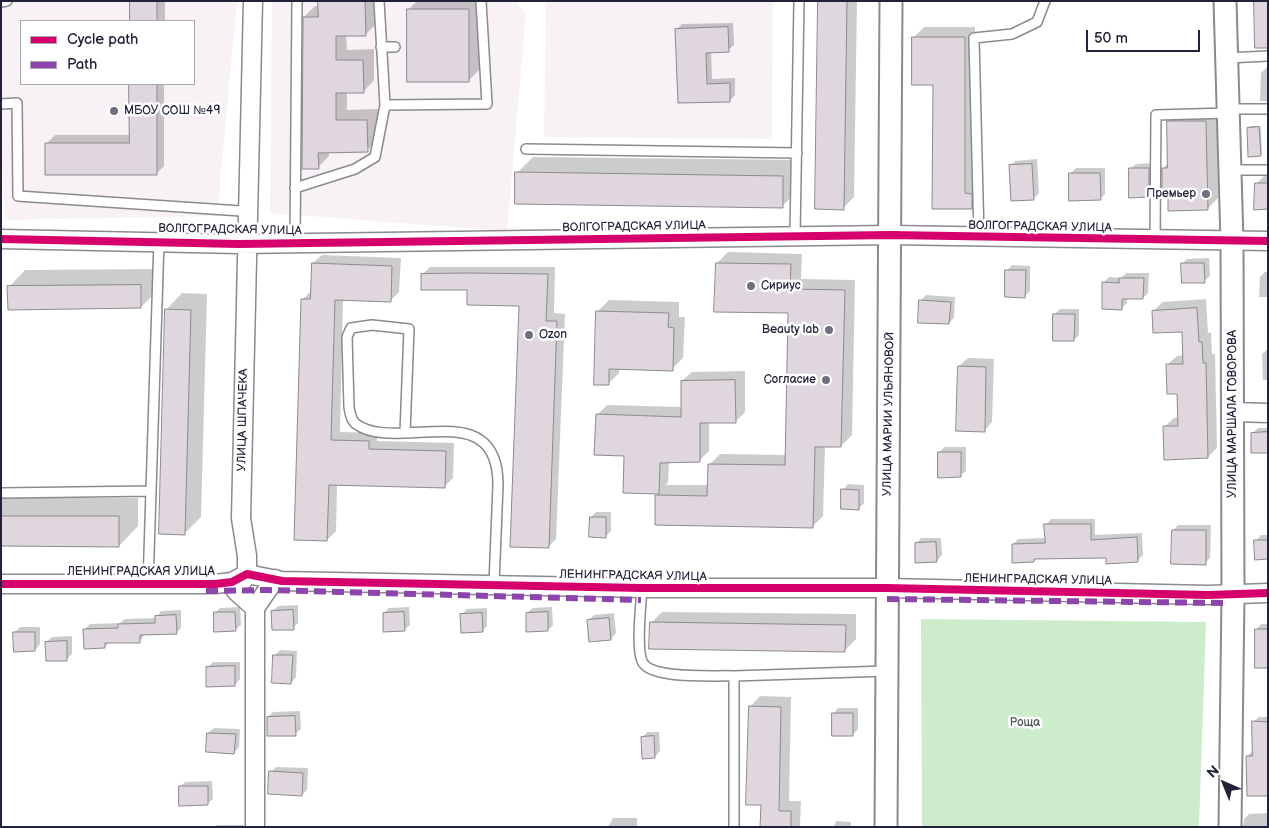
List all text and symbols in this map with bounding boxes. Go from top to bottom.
legend [20,20,195,85]
scale bar [1089,20,1203,52]
text: 50 m [1094,29,1128,48]
text: Cycle path [67,30,138,49]
text: Path [67,55,97,74]
place label: МБОУ СОШ №49 [124,104,220,118]
marker: МБОУ СОШ №49 [108,105,120,117]
place label: Премьер [1146,187,1196,201]
marker: Премьер [1200,188,1212,200]
street label: ВОЛГОГРАДСКАЯ УЛИЦА [562,219,706,235]
street label: ВОЛГОГРАДСКАЯ УЛИЦА [968,219,1112,235]
street label: ВОЛГОГРАДСКАЯ УЛИЦА [158,222,302,238]
place label: Сириус [761,279,801,293]
marker: Сириус [745,280,757,292]
place label: Beauty lab [762,323,819,337]
marker: Beauty lab [823,324,835,336]
place label: Ozon [539,328,567,342]
marker: Ozon [523,329,535,341]
street label: УЛИЦА МАРШАЛА ГОВОРОВА [1226,330,1240,498]
street label: УЛИЦА МАРИИ УЛЬЯНОВОЙ [880,332,898,496]
street label: УЛИЦА ШПАЧЕКА [235,369,251,471]
place label: Согласие [764,373,816,387]
marker: Согласие [820,374,832,386]
street label: ЛЕНИНГРАДСКАЯ УЛИЦА [67,565,215,579]
street label: ЛЕНИНГРАДСКАЯ УЛИЦА [559,568,707,584]
street label: ЛЕНИНГРАДСКАЯ УЛИЦА [964,572,1112,588]
park label: Роща [1010,716,1040,730]
north arrow [1199,758,1249,808]
text: N [1204,762,1223,782]

